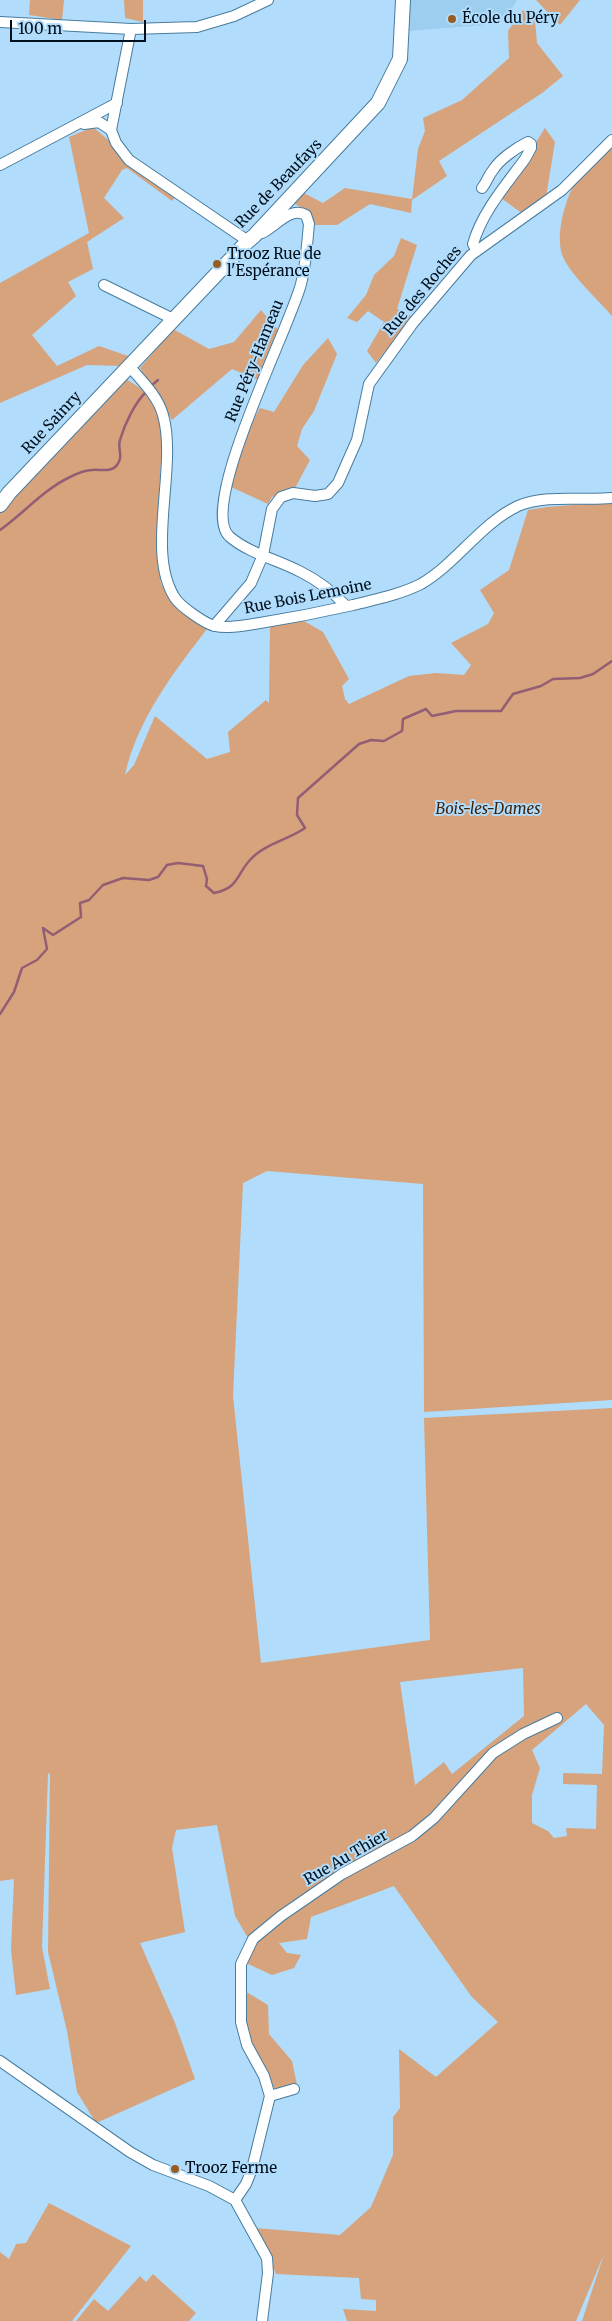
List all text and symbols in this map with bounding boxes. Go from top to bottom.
scale bar [12,10,149,42]
place label: École du Péry [462,10,559,28]
marker: École du Péry [446,13,458,25]
text: 100 m [18,19,62,38]
street label: Rue de Beaufays [232,136,326,232]
street label: Rue des Roches [380,243,466,339]
place label: Trooz Rue de l'Espérance [227,246,321,281]
marker: Trooz Rue de l'Espérance [211,258,223,270]
street label: Rue Péry-Hameau [222,297,288,425]
street label: Rue Sainry [19,388,85,458]
street label: Rue Bois Lemoine [243,576,373,618]
park label: Bois-les-Dames [436,801,540,819]
street label: Rue Au Thier [301,1827,391,1889]
place label: Trooz Ferme [185,2160,277,2178]
marker: Trooz Ferme [169,2163,181,2175]

